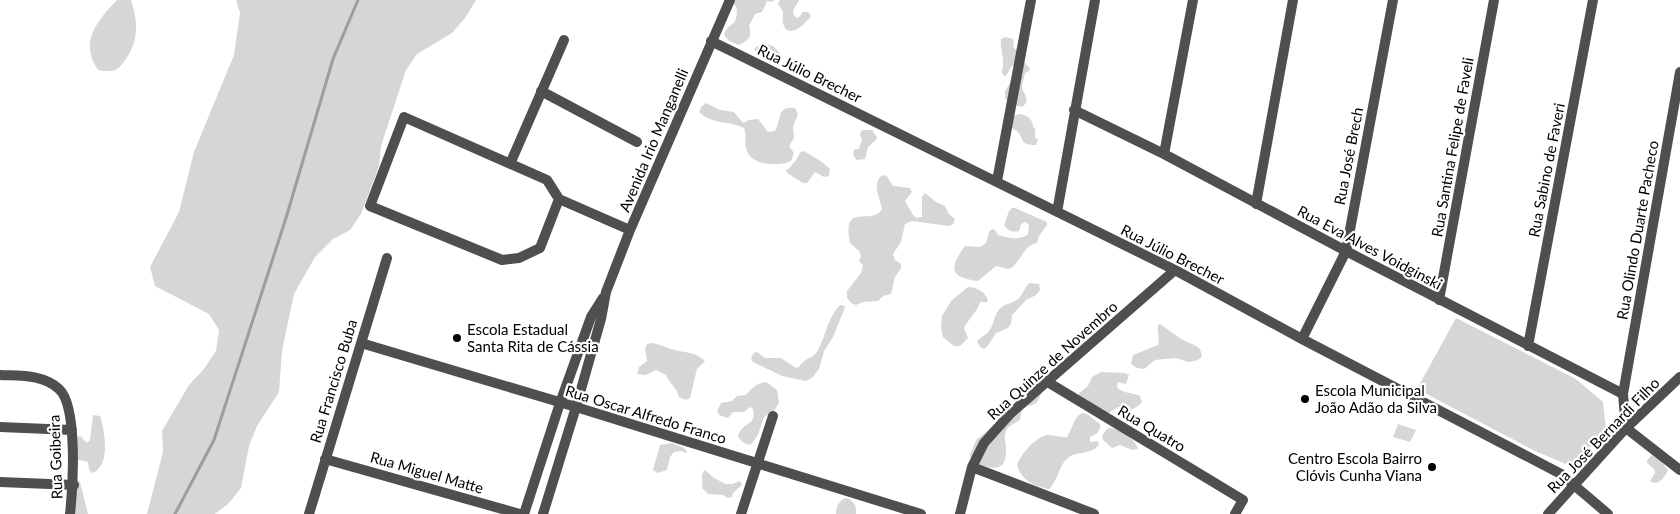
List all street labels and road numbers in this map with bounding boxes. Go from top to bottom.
street label: Rua Júlio Brecher [755,40,866,106]
street label: Rua Santina Felipe de Faveli [1427,56,1477,238]
street label: Avenida Irio Manganelli [615,66,691,214]
street label: Rua Sabino de Faveri [1524,101,1568,239]
street label: Rua José Brech [1330,106,1366,206]
street label: Rua Olindo Duarte Pacheco [1612,139,1662,321]
street label: Rua Eva Alves Voidginski [1295,201,1445,293]
street label: Rua Júlio Brecher [1118,220,1228,288]
street label: Rua Quinze de Novembro [983,297,1121,423]
street label: Rua Francisco Buba [306,317,360,445]
street label: Rua José Bernardi Filho [1543,374,1663,496]
street label: Rua Oscar Alfredo Franco [563,381,729,447]
street label: Rua Quatro [1115,401,1189,455]
street label: Rua Goibeira [45,414,65,500]
street label: Rua Miguel Matte [368,447,486,497]

